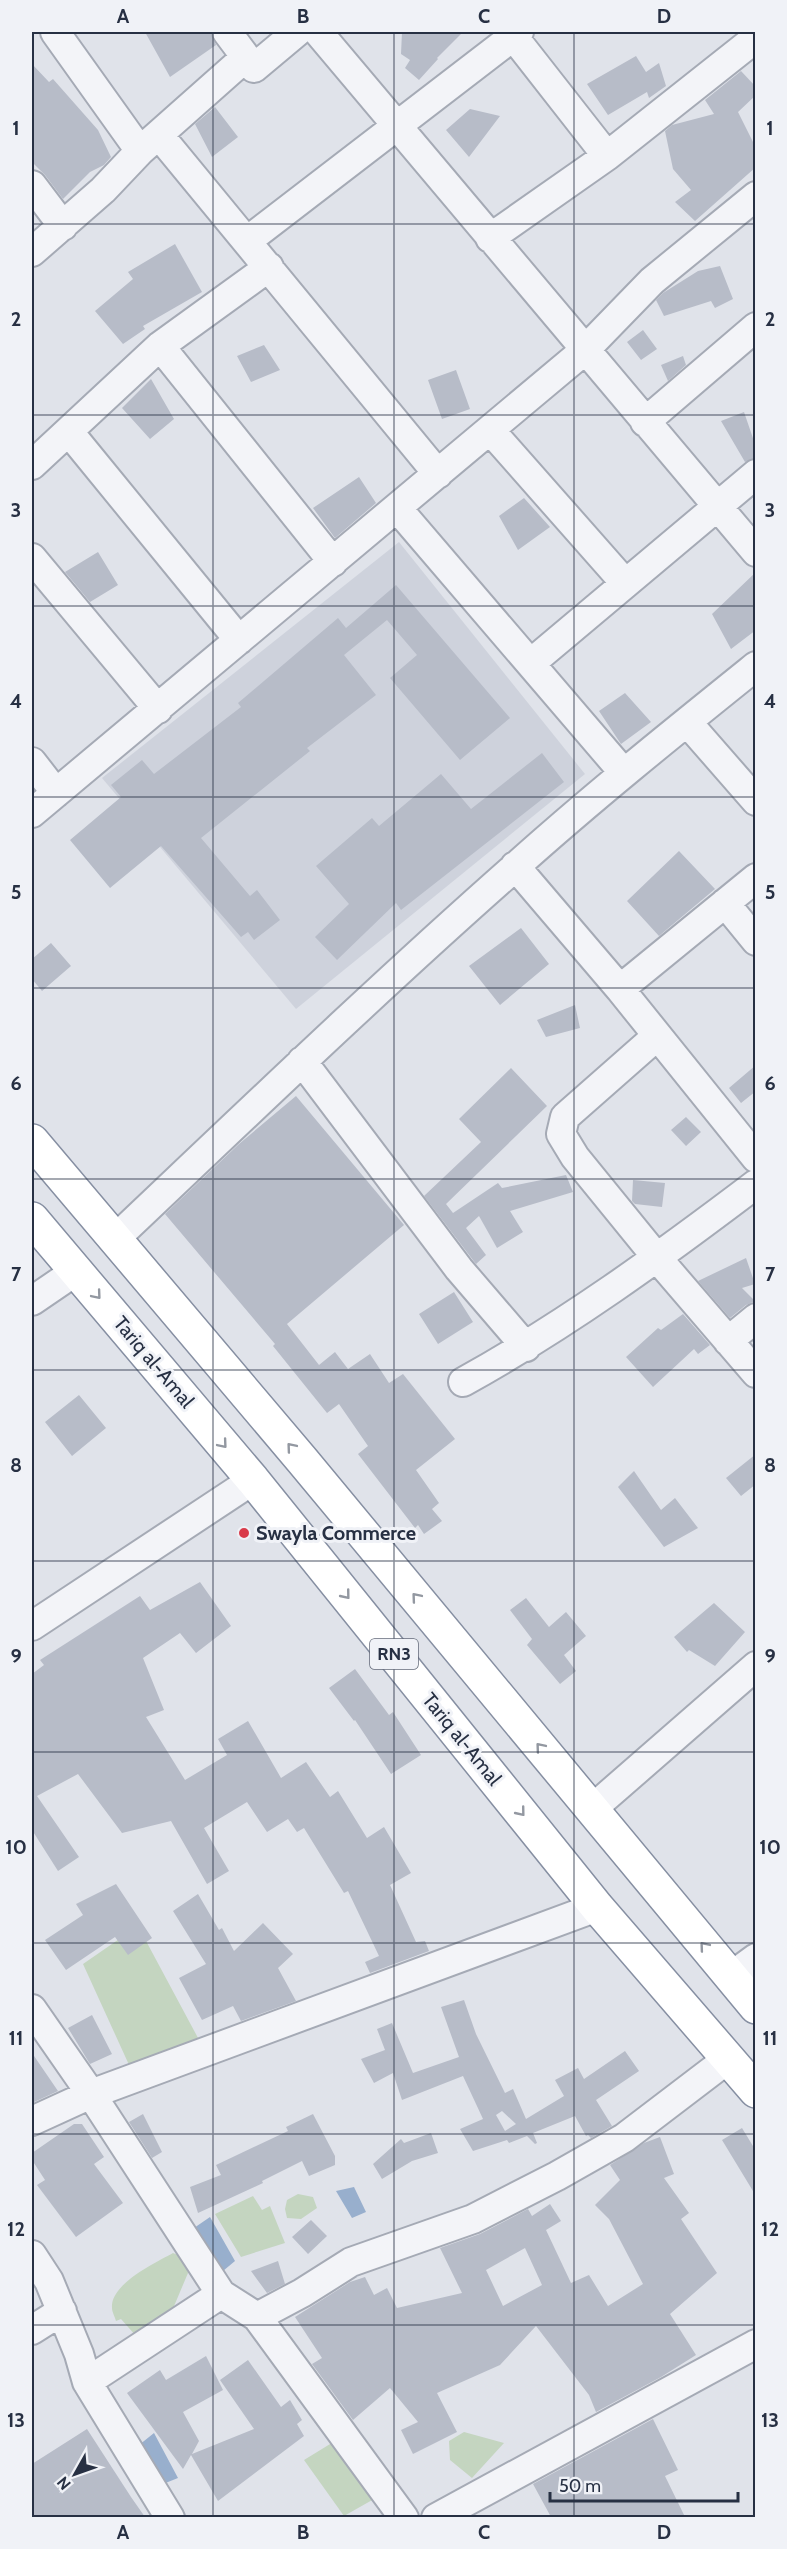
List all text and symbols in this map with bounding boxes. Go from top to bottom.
text: A [117,4,130,28]
text: B [297,4,309,28]
text: C [478,4,490,28]
text: D [657,4,671,28]
text: 1 [12,116,20,140]
text: 1 [766,116,774,140]
text: 2 [11,307,21,331]
text: 2 [765,307,775,331]
text: 3 [11,498,21,522]
text: 3 [765,498,775,522]
text: 4 [10,689,22,713]
text: 4 [764,689,776,713]
text: 5 [11,880,21,904]
text: 5 [765,880,775,904]
text: 6 [10,1071,22,1095]
text: 6 [764,1071,776,1095]
text: 7 [11,1262,22,1286]
text: 7 [765,1262,776,1286]
one-way arrow [90,1288,101,1299]
street label: Tariq al-Amal [109,1311,199,1413]
one-way arrow [216,1437,227,1448]
one-way arrow [287,1443,298,1454]
text: 8 [10,1453,22,1477]
text: 8 [764,1453,776,1477]
place label: Swayla Commerce [256,1521,416,1545]
marker: Swayla Commerce [237,1526,251,1540]
one-way arrow [339,1588,350,1599]
one-way arrow [412,1593,423,1604]
road number: RN3 [370,1639,418,1669]
text: 9 [10,1644,22,1668]
text: 9 [764,1644,776,1668]
street label: Tariq al-Amal [417,1688,507,1790]
one-way arrow [536,1743,547,1754]
one-way arrow [514,1806,525,1817]
text: 10 [5,1835,27,1859]
text: 10 [759,1835,781,1859]
one-way arrow [701,1942,712,1953]
text: 11 [9,2026,23,2050]
text: 11 [763,2026,777,2050]
text: 12 [7,2217,25,2241]
text: 12 [761,2217,779,2241]
text: 13 [7,2408,25,2432]
text: 13 [761,2408,779,2432]
north arrow [45,2444,105,2504]
scale bar [550,2465,738,2503]
text: N [53,2473,75,2494]
text: 50 m [559,2475,601,2497]
text: A [117,2520,130,2544]
text: B [297,2520,309,2544]
text: C [478,2520,490,2544]
text: D [657,2520,671,2544]

